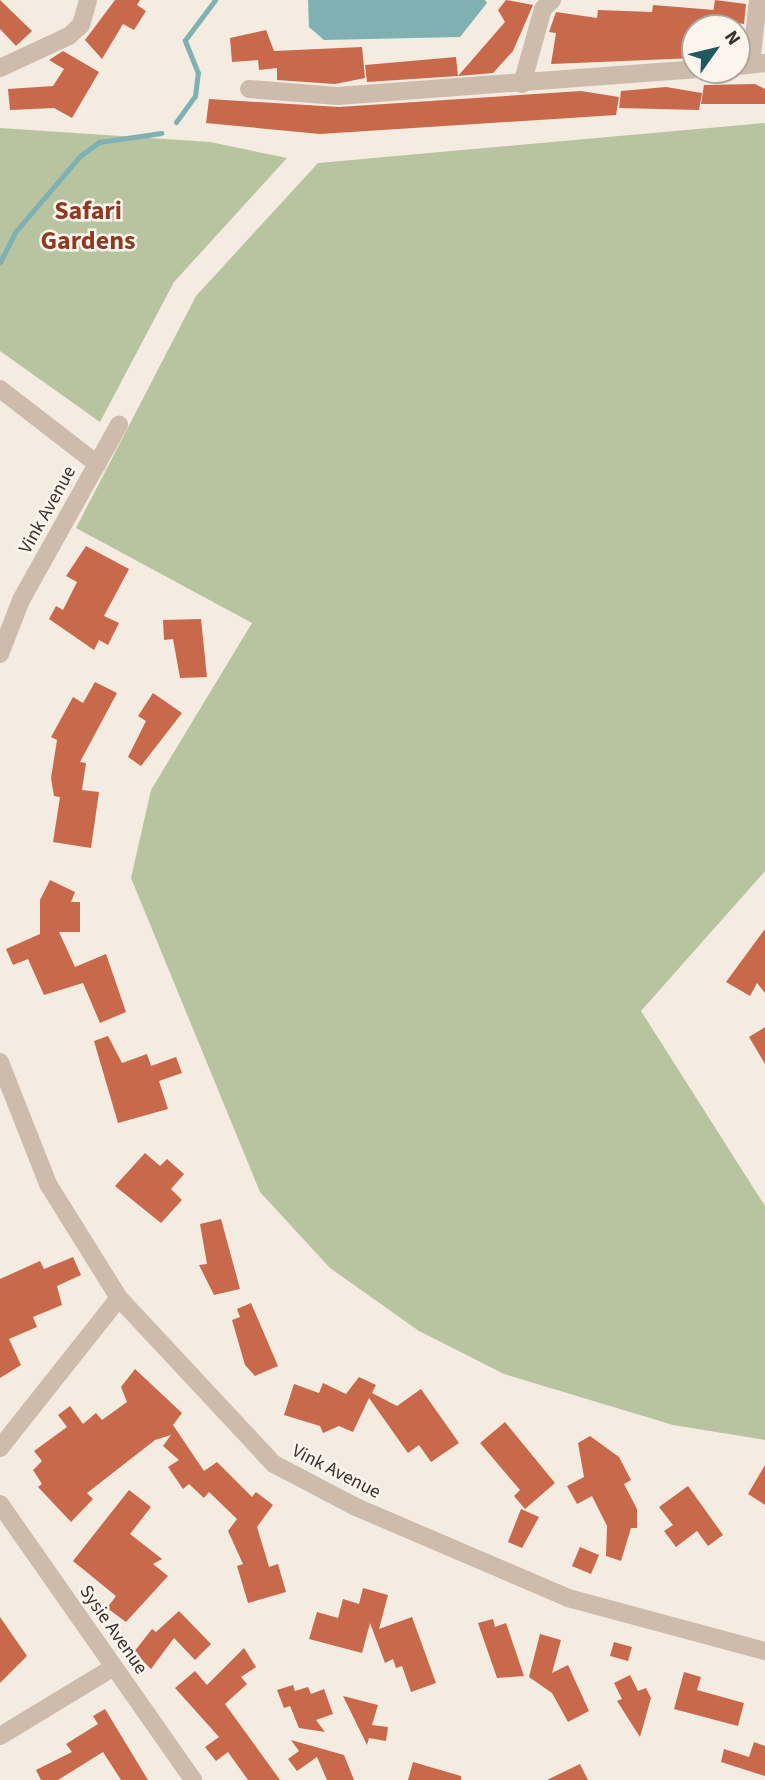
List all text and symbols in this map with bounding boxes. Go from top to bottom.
north arrow [681,14,751,84]
text: N [717,25,747,51]
district label: Safari Gardens [40,195,136,256]
street label: Vink Avenue [15,462,81,558]
street label: Vink Avenue [288,1440,384,1504]
street label: Sysie Avenue [74,1581,152,1679]

